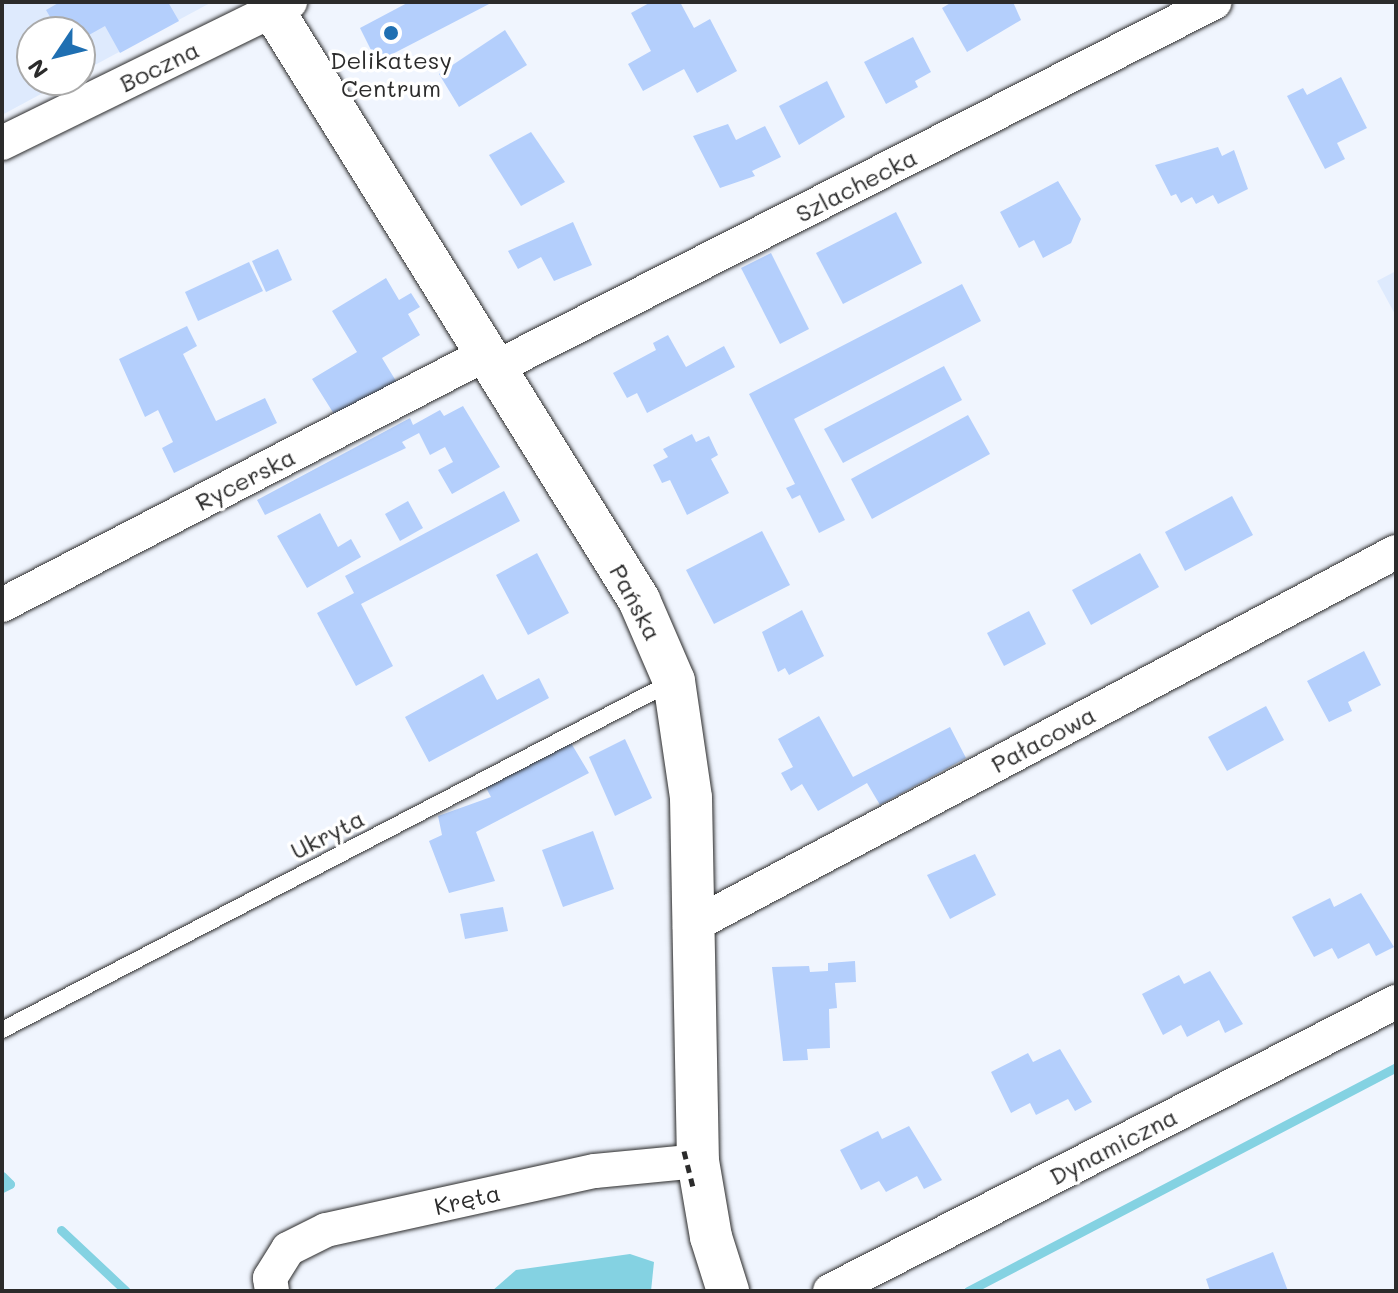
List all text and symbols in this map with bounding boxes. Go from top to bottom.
north arrow [16,16,96,96]
marker: Delikatesy Centrum [382,24,400,42]
street label: Boczna [115,34,203,98]
place label: Delikatesy Centrum [330,46,452,102]
text: N [21,54,54,84]
street label: Szlachecka [791,142,921,228]
street label: Rycerska [190,442,300,516]
street label: Pańska [604,559,668,645]
street label: Pałacowa [986,700,1100,778]
street label: Ukryta [285,803,369,865]
street label: Dynamiczna [1044,1102,1182,1190]
street label: Kręta [431,1177,503,1221]

